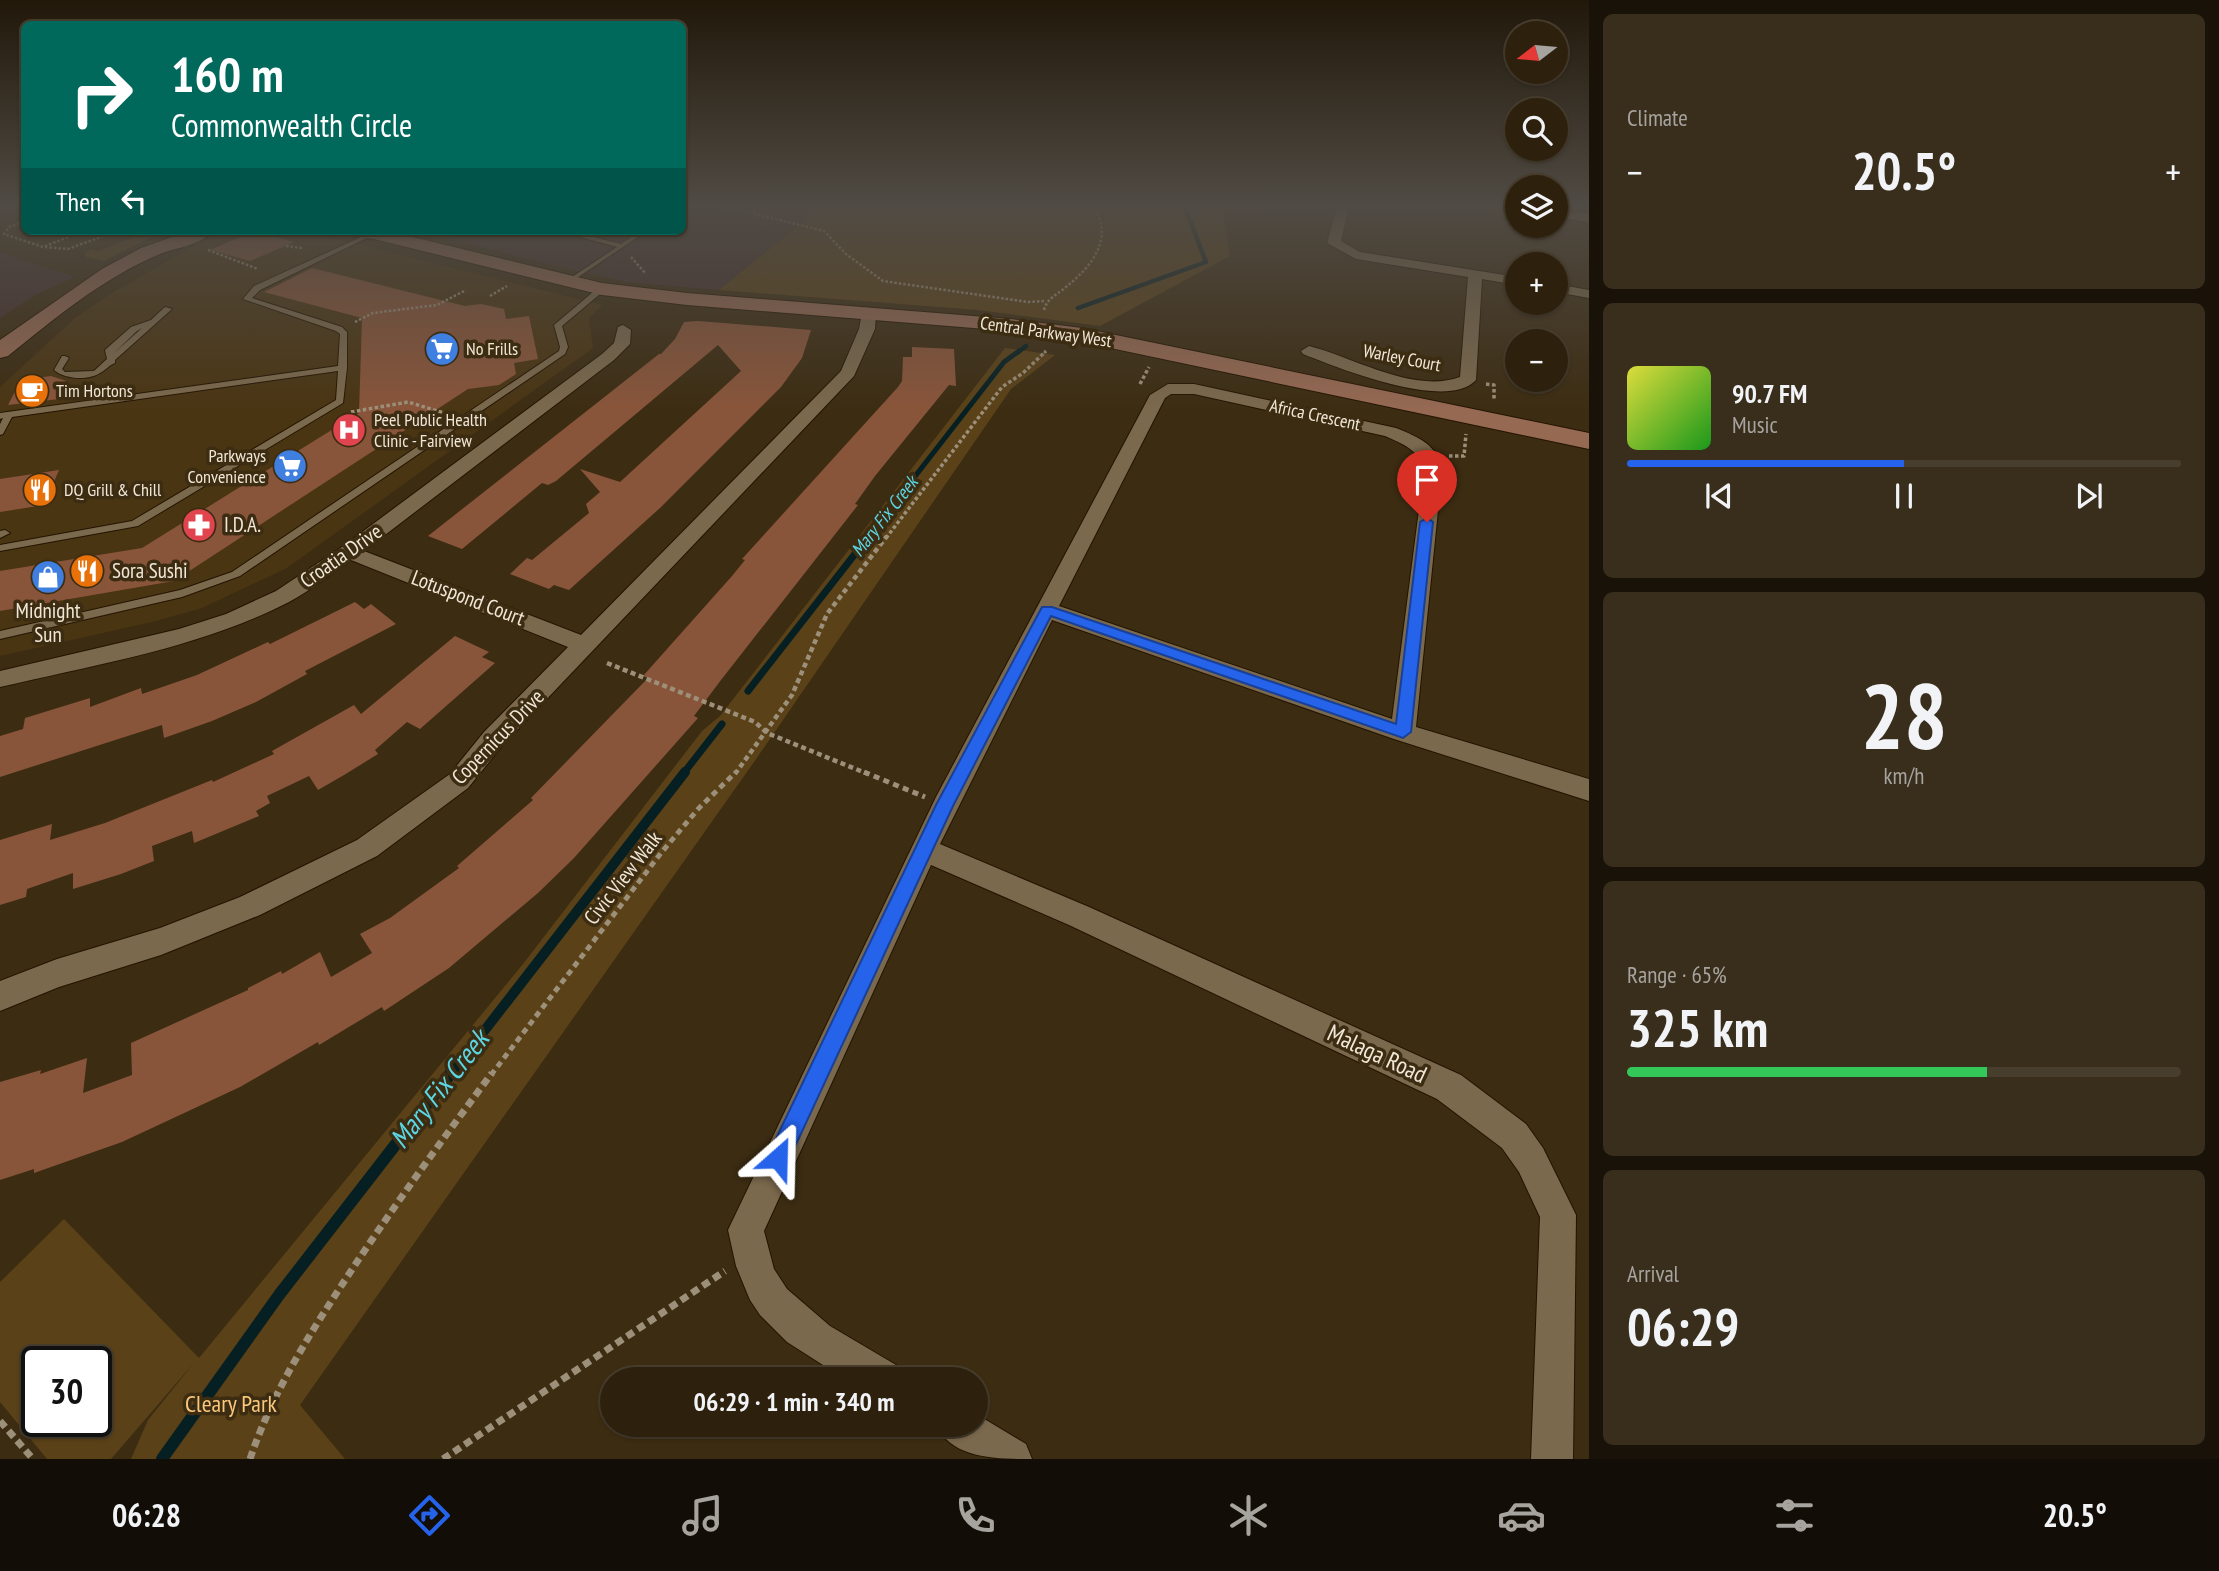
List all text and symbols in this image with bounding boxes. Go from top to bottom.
north arrow [1505,21,1568,84]
map controls [1505,21,1568,392]
text: 160 m [171,42,284,106]
icon: right [56,49,147,140]
button: search [1505,98,1568,161]
text: Climate [1627,103,1688,132]
text: Commonwealth Circle [171,104,412,146]
text: 20.5° [1852,137,1956,204]
text: − [1627,147,1643,196]
text: + [2165,147,2181,196]
button: layers [1505,175,1568,238]
icon: left [115,182,153,220]
text: Then [56,185,101,218]
button: + [1505,252,1568,315]
street label: Central Parkway West [979,311,1113,352]
button: − [1505,329,1568,392]
supermarket icon: No Frills [423,330,461,368]
place label: No Frills [466,337,518,360]
street label: Warley Court [1361,339,1443,376]
cafe icon: Tim Hortons [13,372,51,410]
text: 90.7 FM [1732,377,1807,410]
place label: Tim Hortons [56,379,133,402]
street label: Africa Crescent [1268,394,1363,435]
place label: Peel Public Health Clinic - Fairview [374,408,487,452]
text: Music [1732,410,1778,439]
hospital icon: Peel Public Health Clinic - Fairview [330,411,368,449]
place label: Parkways Convenience [187,444,266,488]
supermarket icon: Parkways Convenience [271,447,309,485]
pin [1397,450,1457,522]
icon: arrive [1408,461,1446,499]
water label: Mary Fix Creek [845,469,924,561]
restaurant icon: DQ Grill & Chill [21,471,59,509]
icon: previous [1700,477,1738,515]
icon: pause [1885,477,1923,515]
icon: next [2070,477,2108,515]
place label: DQ Grill & Chill [64,478,162,501]
pharmacy icon: I.D.A. [180,506,218,544]
place label: I.D.A. [224,511,261,538]
street label: Croatia Drive [295,518,387,594]
restaurant icon: Sora Sushi [68,552,106,590]
place label: Sora Sushi [112,557,188,584]
shop icon: Midnight Sun [29,558,67,596]
street label: Lotuspond Court [408,564,529,632]
place label: Midnight Sun [16,597,81,648]
text: 28 [1861,656,1948,774]
street label: Copernicus Drive [446,683,550,790]
text: km/h [1884,761,1924,790]
street label: Civic View Walk [578,825,668,930]
text: Range · 65% [1627,960,1727,989]
text: 325 km [1627,994,1768,1061]
street label: Malaga Road [1323,1017,1432,1090]
water label: Mary Fix Creek [381,1019,498,1156]
position arrow [741,1121,815,1195]
text: Arrival [1627,1259,1679,1288]
text: 06:29 [1627,1293,1739,1360]
speed limit sign: 30 [21,1346,112,1437]
text: 06:29 · 1 min · 340 m [694,1385,894,1418]
park label: Cleary Park [185,1388,278,1419]
icon: directions [405,1491,454,1540]
icon: music [678,1491,727,1540]
icon: phone [951,1491,1000,1540]
icon: climate [1224,1491,1273,1540]
icon: car [1497,1491,1546,1540]
icon: filters [1770,1491,1819,1540]
text: 06:28 [112,1494,181,1536]
text: 20.5° [2043,1494,2107,1536]

